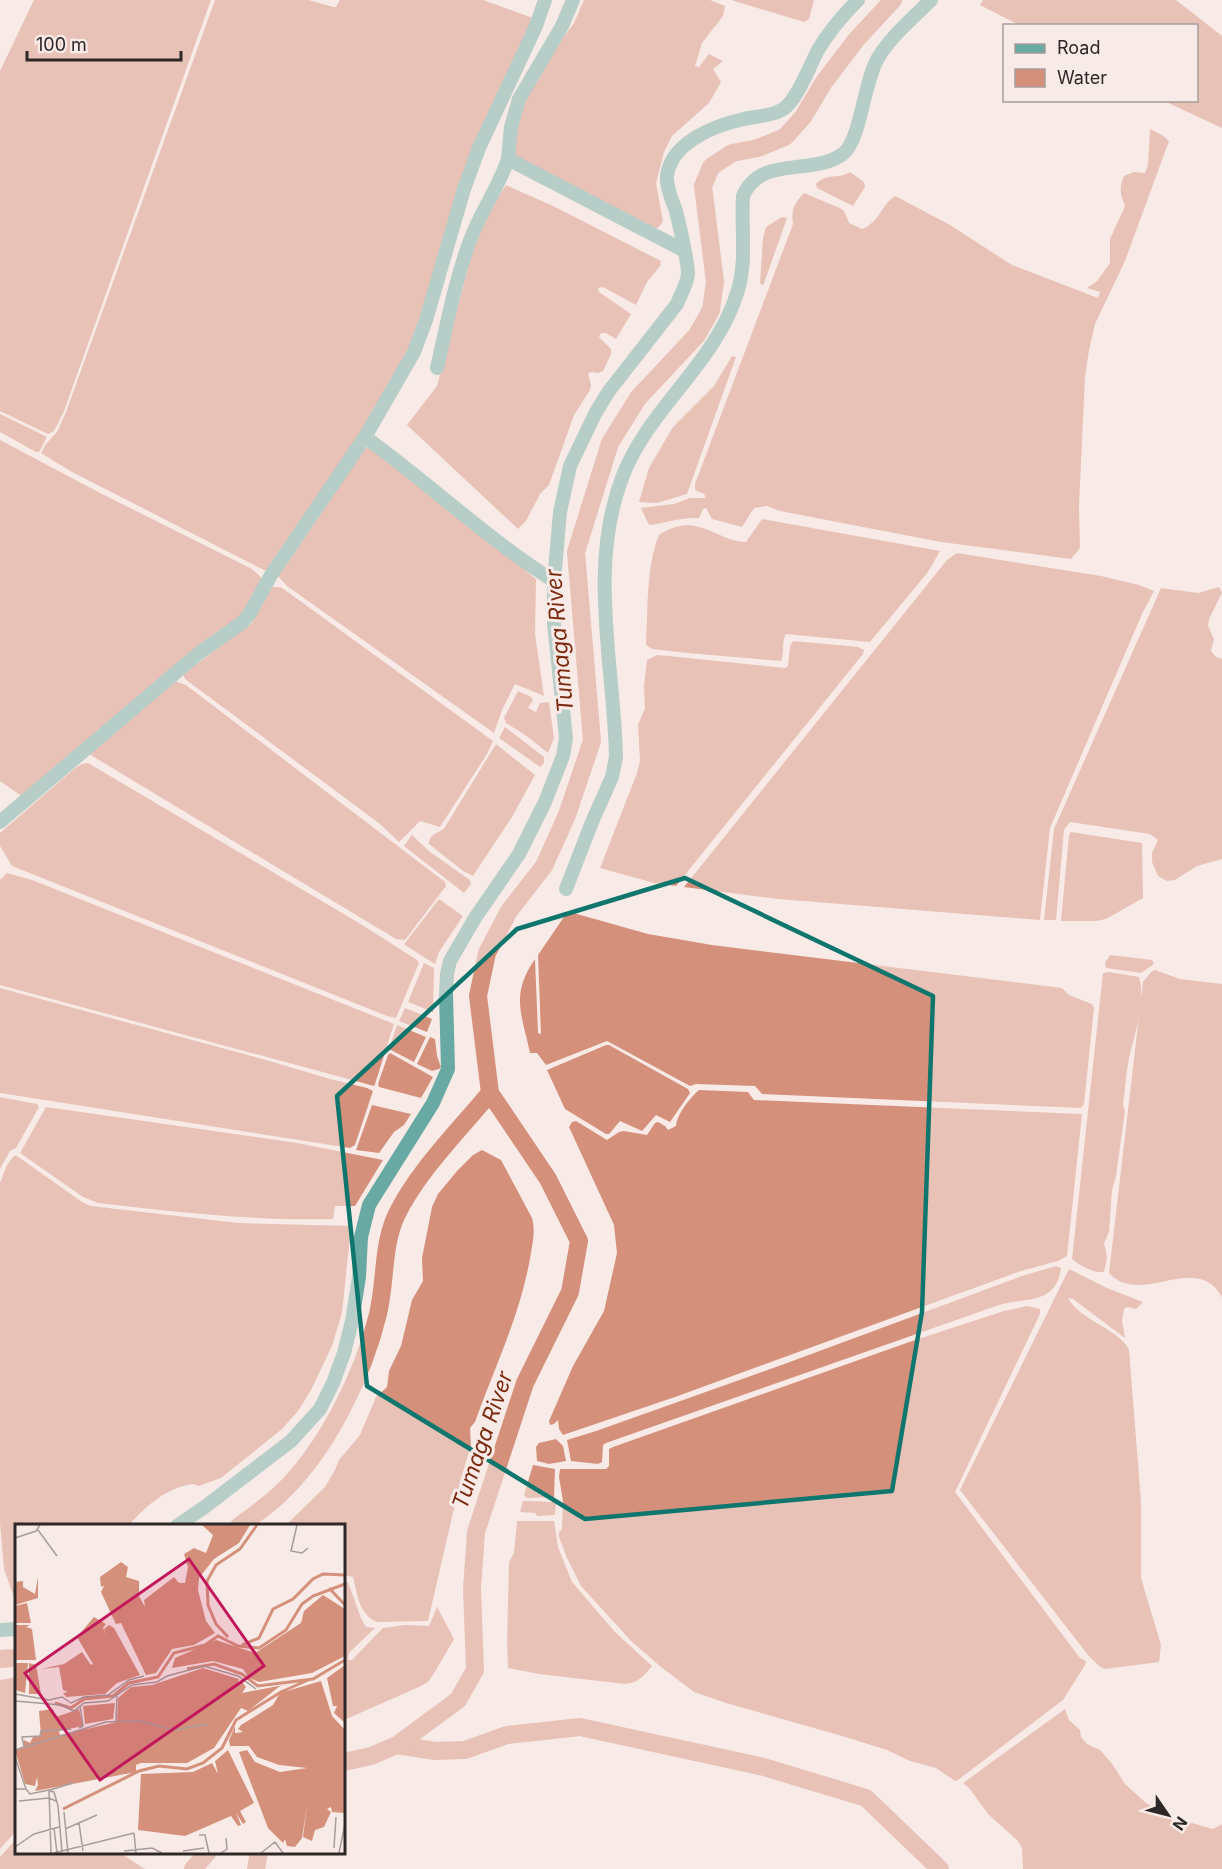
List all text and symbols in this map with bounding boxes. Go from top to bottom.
scale bar [27,24,182,62]
legend [1003,24,1198,102]
text: 100 m [36,34,87,55]
text: Road [1057,37,1100,58]
text: Water [1057,67,1107,88]
water label: Tumaga River [540,567,578,714]
water label: Tumaga River [446,1367,518,1512]
inset map [15,1524,345,1854]
north arrow [1138,1785,1198,1845]
text: N [1169,1813,1192,1834]

